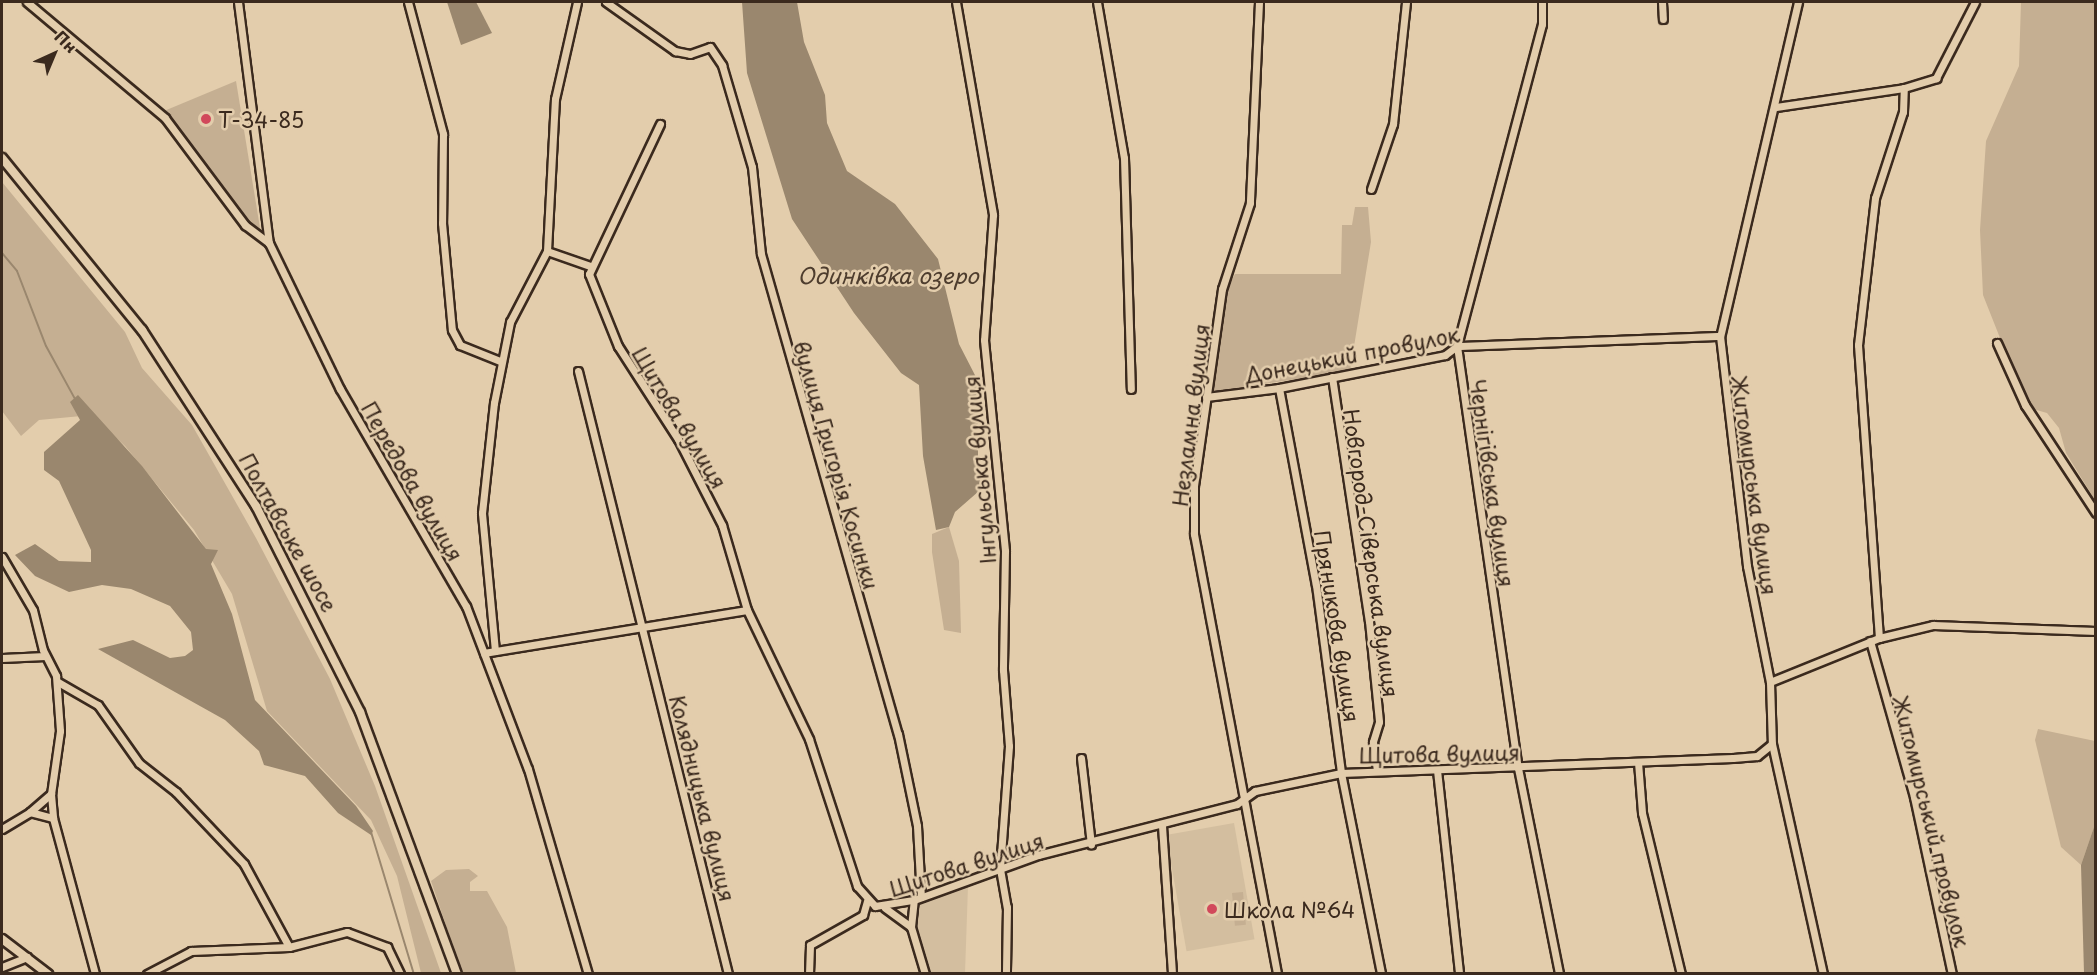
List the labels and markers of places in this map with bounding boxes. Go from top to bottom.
place label: Т-34-85 [218,106,304,132]
marker: Т-34-85 [199,112,213,126]
place label: Школа №64 [1224,896,1356,922]
marker: Школа №64 [1205,902,1219,916]

